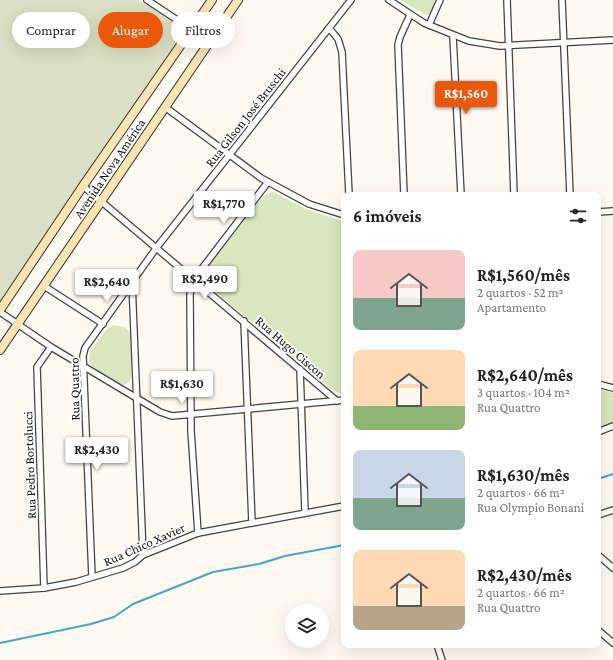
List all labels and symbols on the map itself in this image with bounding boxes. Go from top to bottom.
street label: Rua Gilson José Bruschi [202,64,289,170]
pin: R$1,560 [429,81,503,115]
street label: Avenida Nova América [71,116,148,221]
pin: R$1,770 [187,191,261,225]
pin: R$2,490 [168,266,242,300]
pin: R$2,640 [70,269,144,303]
street label: Rua Hugo Ciscon [253,313,329,382]
street label: Rua Quattro [66,357,83,421]
pin: R$1,630 [145,371,219,405]
street label: Rua Pedro Bortolucci [20,410,39,519]
pin: R$2,430 [60,437,134,471]
street label: Rua Chico Xavier [101,520,188,569]

